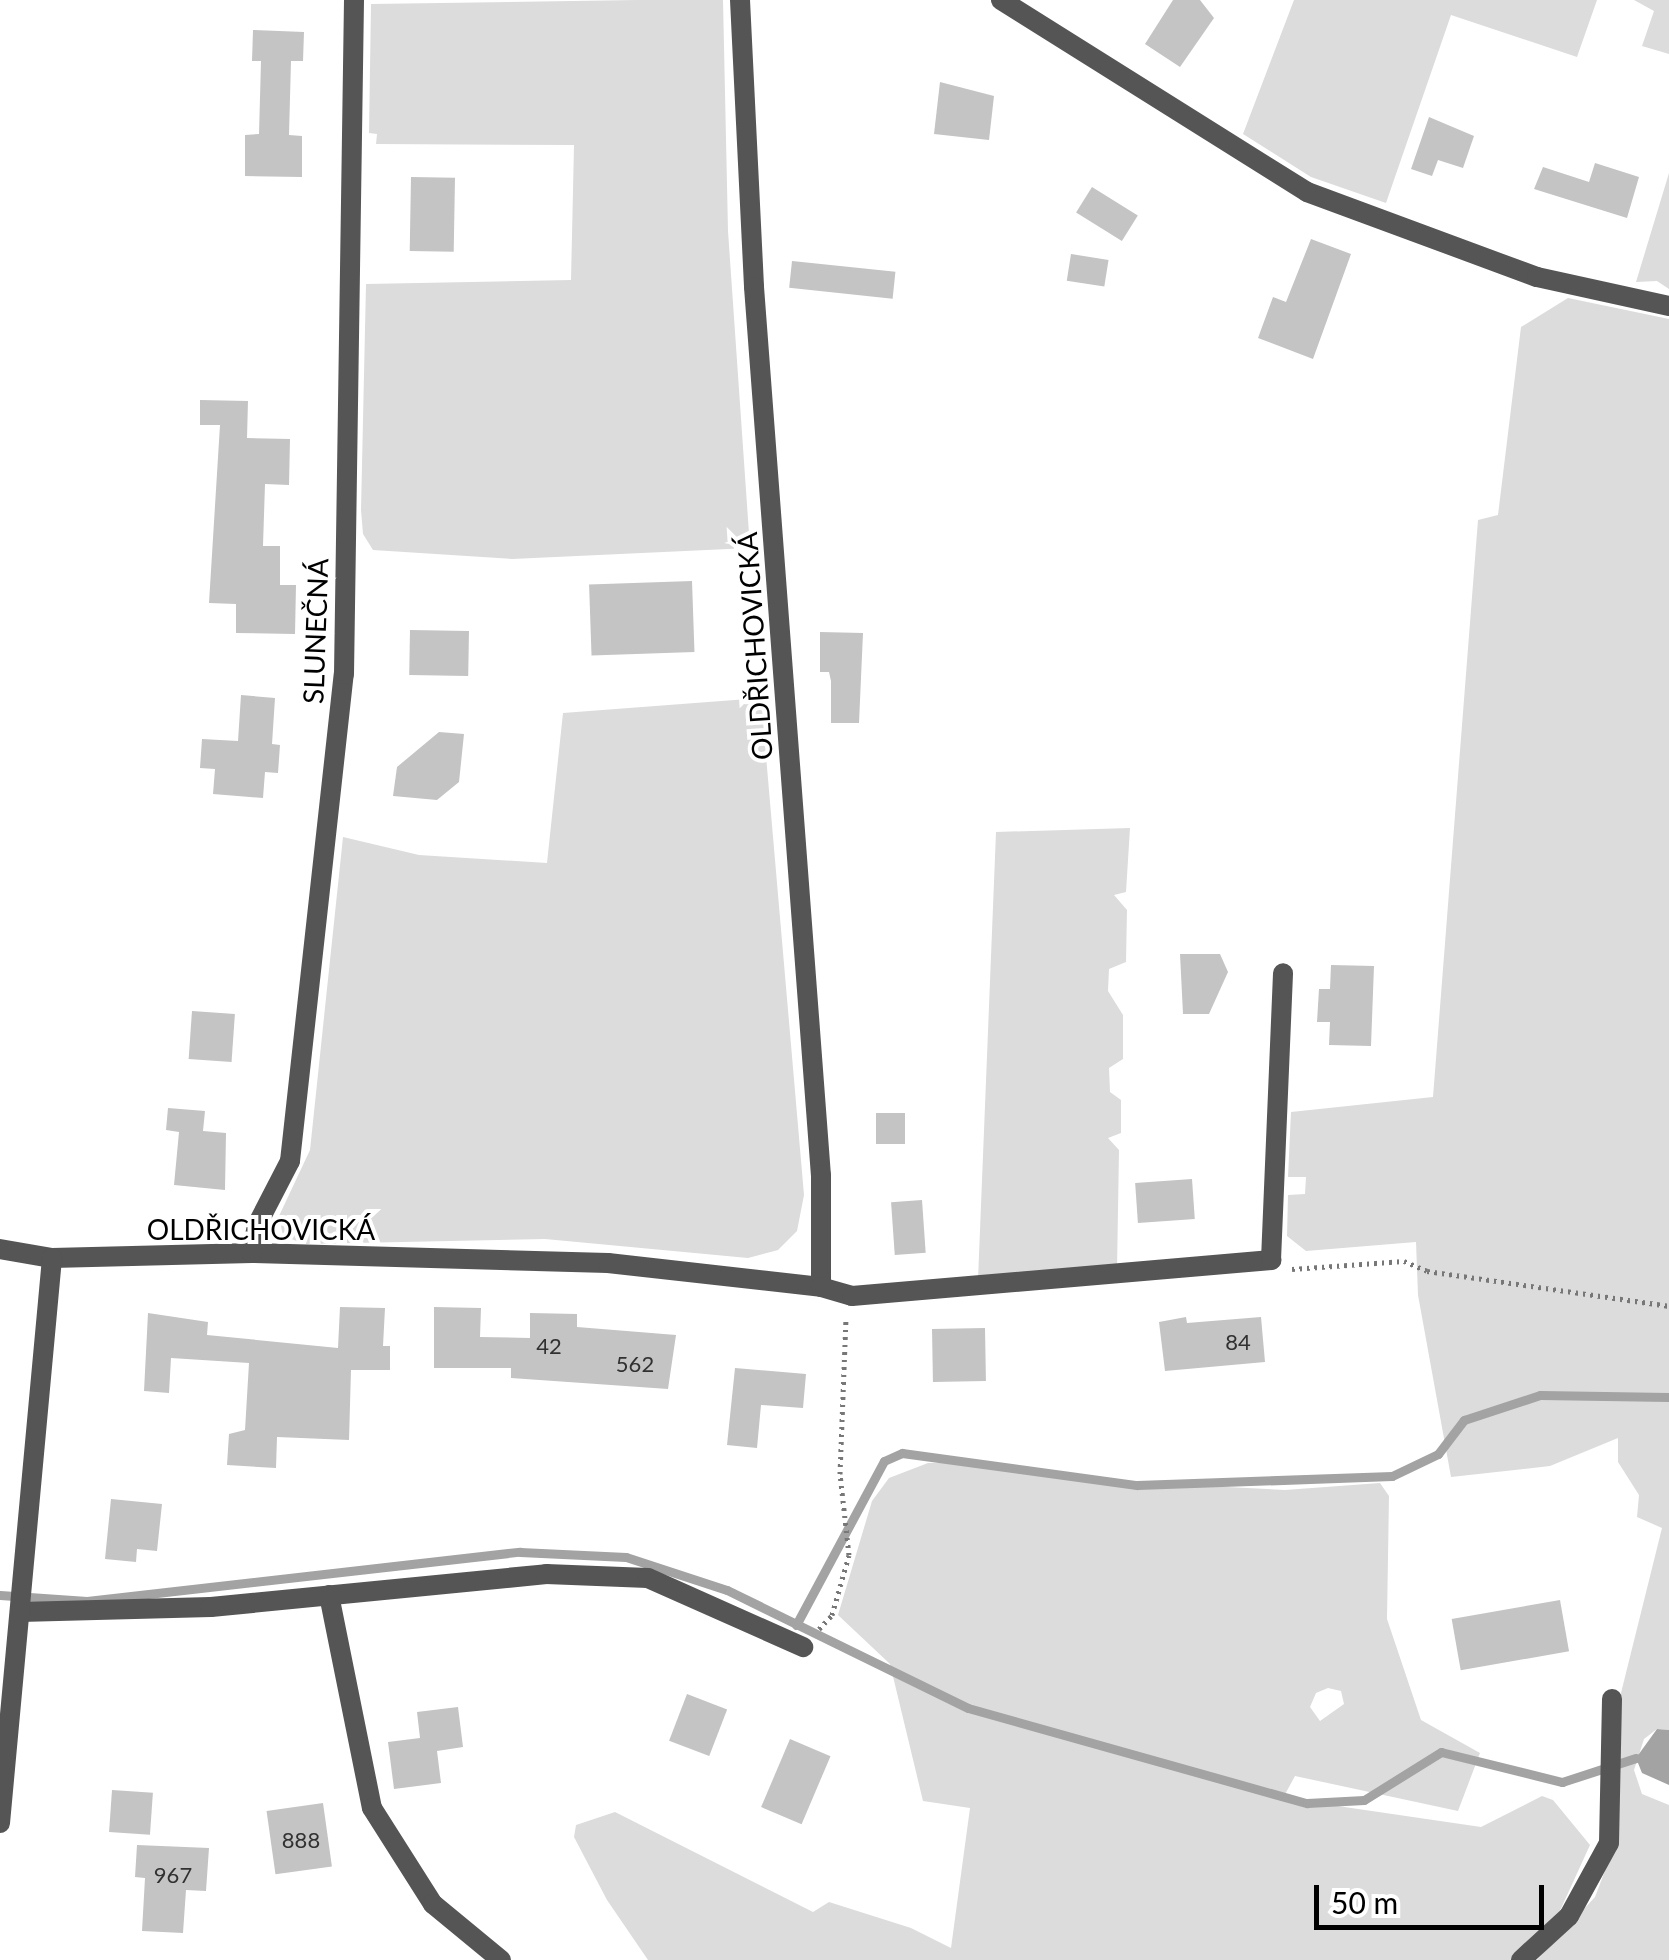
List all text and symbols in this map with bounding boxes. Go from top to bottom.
street label: OLDŘICHOVICKÁ [729,531,779,761]
street label: SLUNEČNÁ [296,558,334,704]
street label: OLDŘICHOVICKÁ [147,1212,375,1246]
house number: 84 [1225,1329,1251,1355]
house number: 42 [536,1333,562,1359]
house number: 562 [616,1351,654,1377]
house number: 888 [282,1827,320,1853]
house number: 967 [154,1862,192,1888]
scale bar [1319,1865,1549,1927]
text: 50 m [1331,1884,1398,1920]

